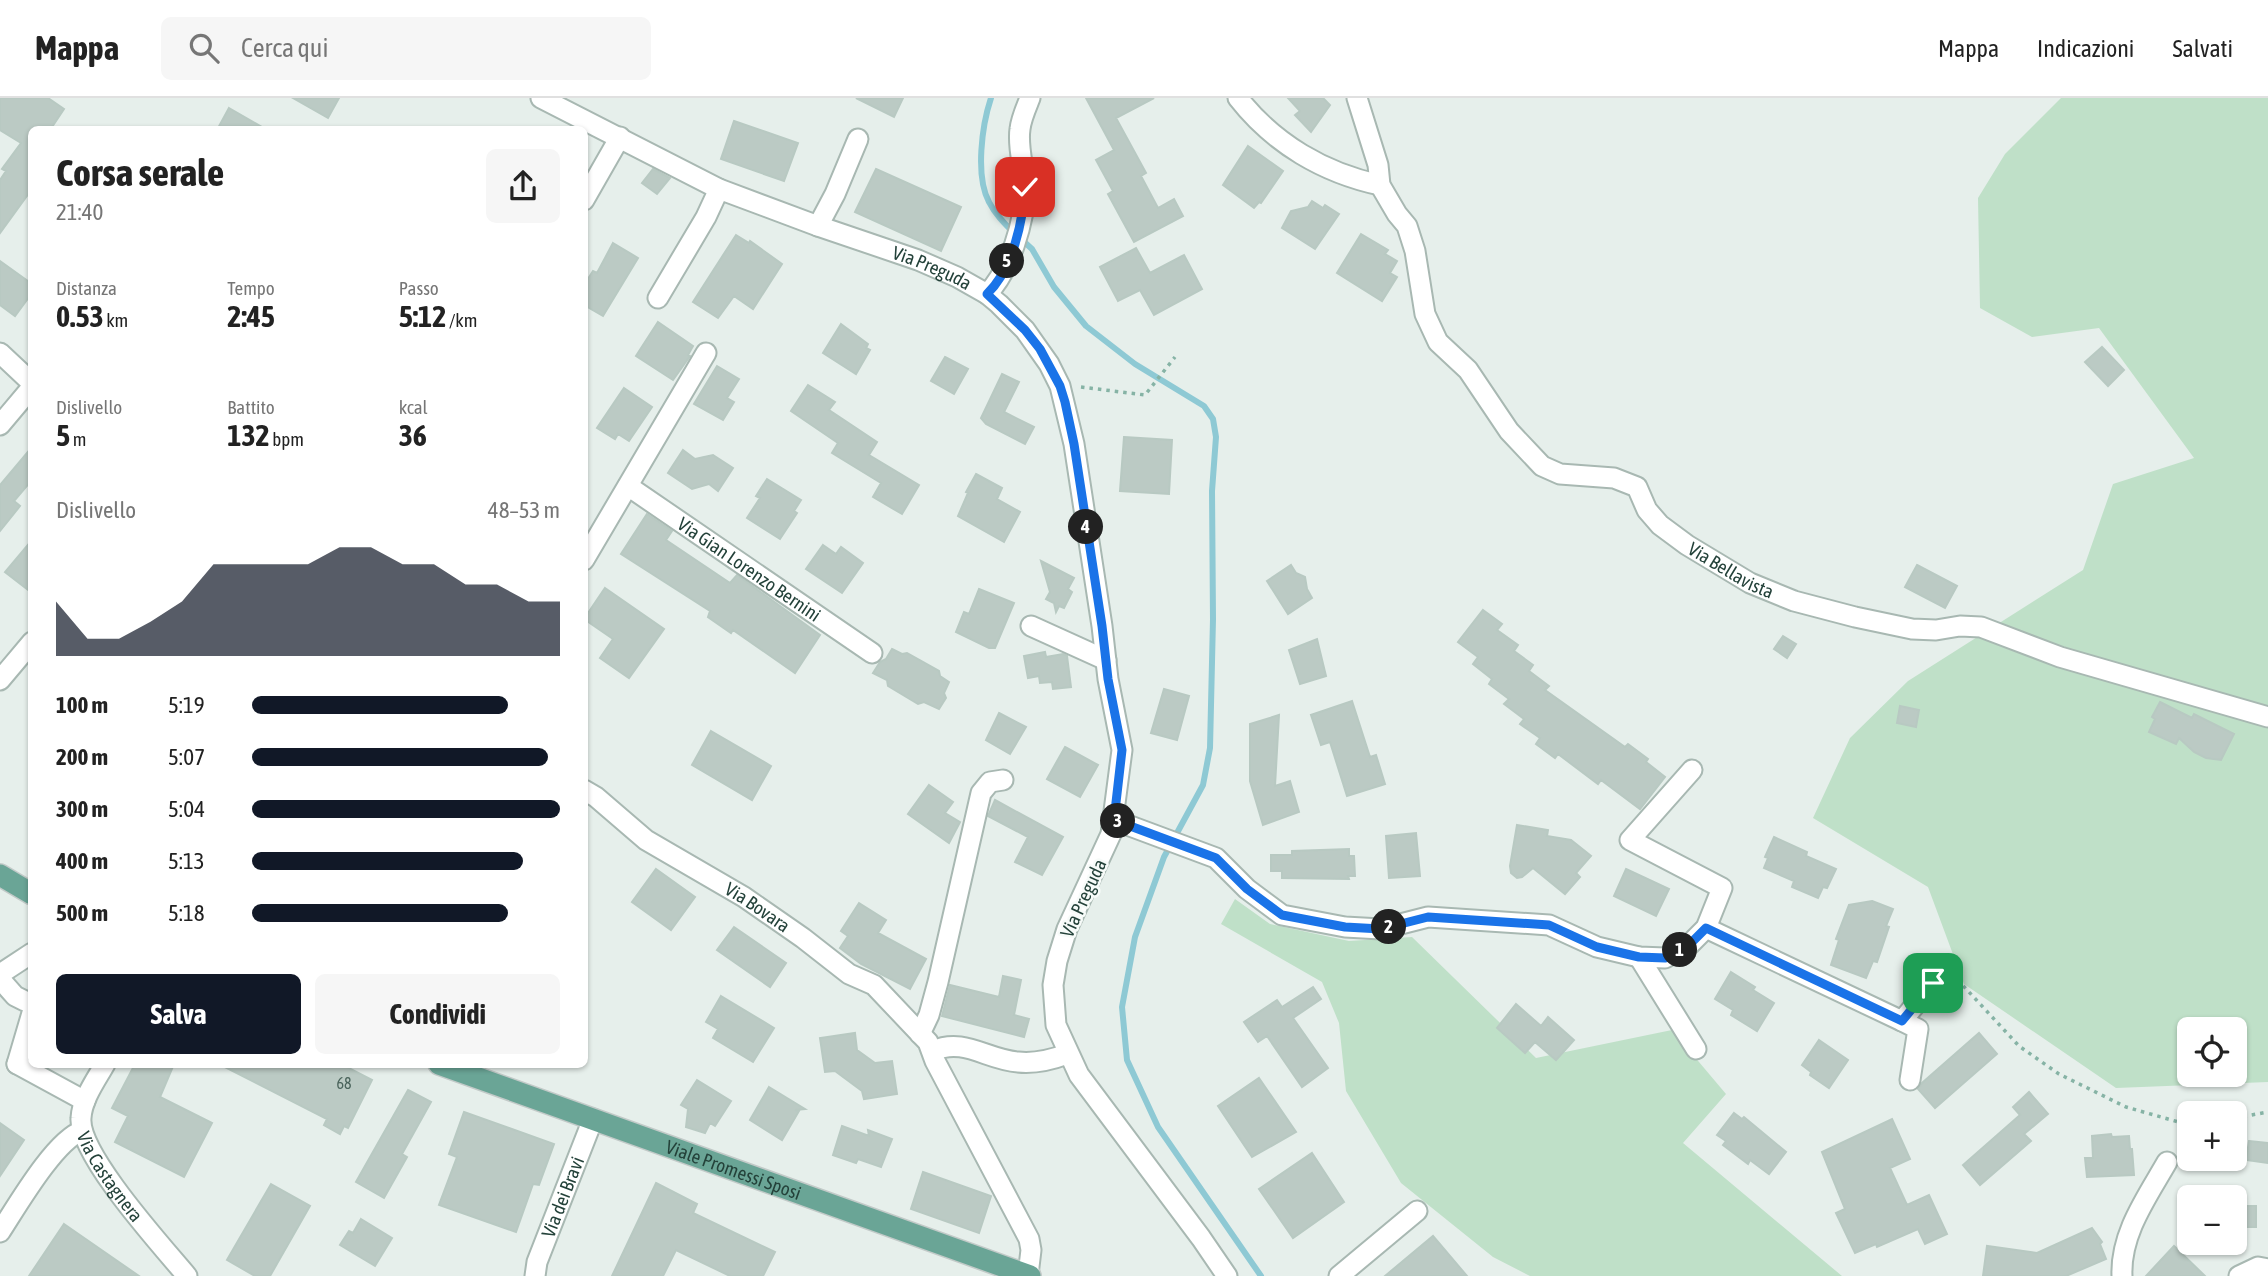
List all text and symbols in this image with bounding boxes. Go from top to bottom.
search box [161,17,651,80]
text: Mappa [35,29,119,67]
icon: search [185,29,223,67]
text: Cerca qui [241,33,328,63]
text: Mappa [1938,35,1999,62]
text: Indicazioni [2037,35,2134,62]
text: Salvati [2172,35,2233,62]
button: share [486,149,560,223]
text: Corsa serale [56,151,224,194]
pin [995,157,1055,217]
icon: check [1006,168,1044,206]
text: 21:40 [56,199,103,225]
street label: Via Preguda [890,241,976,294]
pin: 5 [990,244,1024,278]
text: 5 [1002,249,1011,271]
text: Distanza [56,277,117,299]
text: Tempo [227,277,275,299]
text: Passo [399,277,439,299]
text: 0.53 [56,299,104,333]
text: 2:45 [227,299,275,333]
text: 5:12 [399,299,446,333]
text: km [104,309,128,331]
text: /km [446,309,477,331]
text: Dislivello [56,396,122,418]
text: Battito [227,396,275,418]
text: kcal [399,396,428,418]
text: 5 [56,418,70,452]
text: 132 [227,418,270,452]
text: 36 [399,418,427,452]
text: m [70,428,86,450]
text: bpm [270,428,304,450]
text: Dislivello [56,497,136,523]
text: 48–53 m [488,497,560,523]
pin: 4 [1068,510,1104,544]
street label: Via Gian Lorenzo Bernini [673,512,825,626]
text: 4 [1081,515,1090,537]
street label: Via Bellavista [1684,537,1777,603]
text: 100 m [56,692,108,718]
text: 5:19 [168,692,205,718]
text: 200 m [56,744,108,770]
text: 5:07 [168,744,205,770]
text: 300 m [56,796,108,822]
text: 5:04 [168,796,205,822]
pin: 3 [1100,804,1136,838]
text: 3 [1113,809,1122,831]
text: 400 m [56,848,108,874]
text: 5:13 [168,848,205,874]
street label: Via Preguda [1055,855,1111,941]
street label: Via Bovara [721,877,794,937]
text: 500 m [56,900,108,926]
text: 5:18 [168,900,205,926]
pin: 2 [1372,910,1406,944]
text: 2 [1384,915,1393,937]
pin: 1 [1662,932,1698,968]
text: 1 [1675,938,1684,960]
pin [1903,953,1963,1013]
icon: arrive [1914,964,1952,1002]
button: Salva [56,974,301,1054]
button: Condividi [315,974,560,1054]
map controls [2177,1017,2247,1255]
button: locate [2177,1017,2247,1087]
house number: 68 [336,1074,352,1092]
button: + [2177,1101,2247,1171]
street label: Via Castagnera [73,1128,148,1226]
street label: Viale Promessi Sposi [663,1135,804,1204]
street label: Via dei Bravi [537,1153,588,1241]
button: − [2177,1185,2247,1255]

